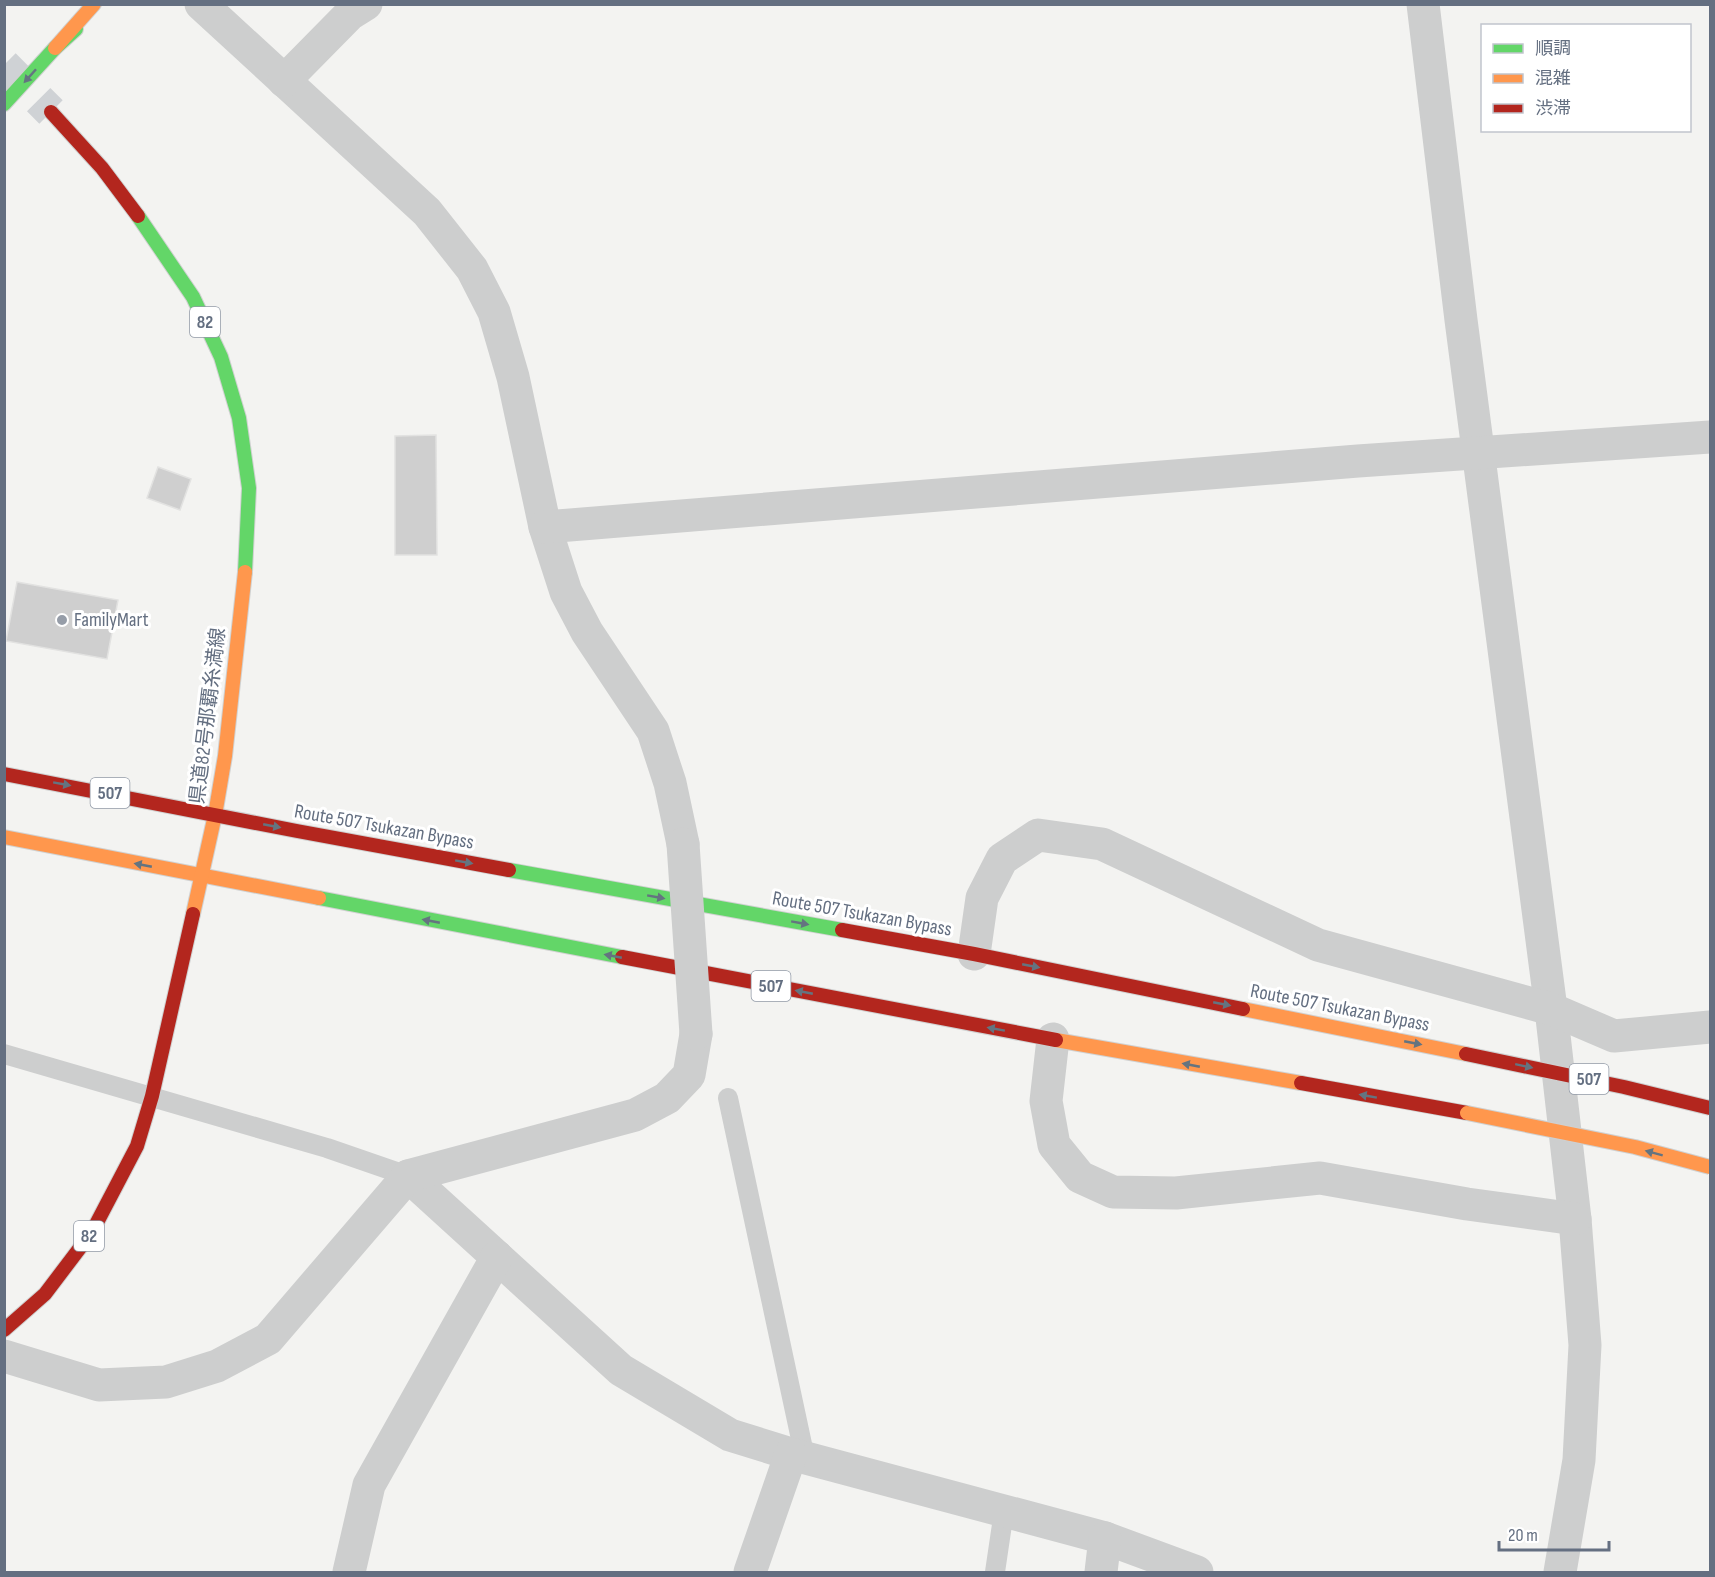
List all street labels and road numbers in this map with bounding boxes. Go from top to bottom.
road number: 82 [190,307,220,337]
street label: 県道82号那覇糸満線 [185,627,231,805]
road number: 507 [90,778,130,808]
street label: Route 507 Tsukazan Bypass [292,799,476,855]
street label: Route 507 Tsukazan Bypass [770,886,954,942]
road number: 507 [752,971,790,1001]
street label: Route 507 Tsukazan Bypass [1248,979,1432,1037]
road number: 507 [1570,1064,1608,1094]
road number: 82 [74,1221,104,1251]

